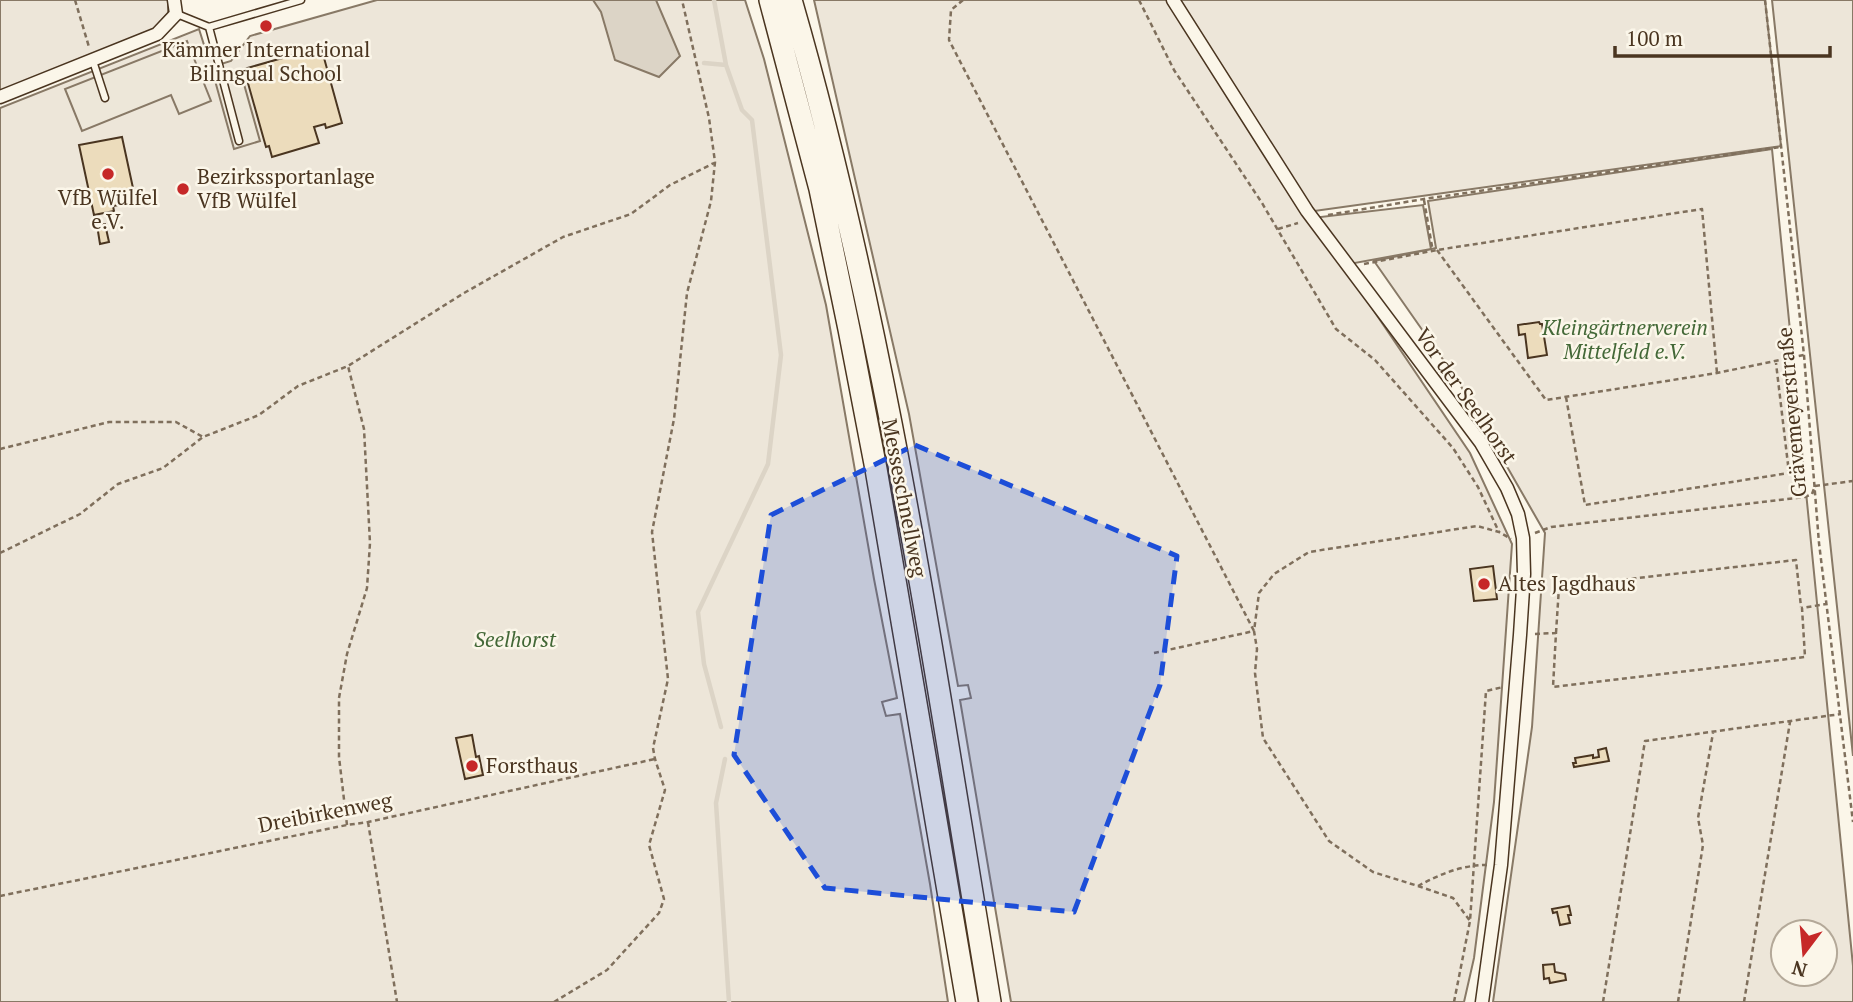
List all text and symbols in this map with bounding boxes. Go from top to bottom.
scale bar [1615,14,1830,58]
marker: Kämmer International Bilingual School [258,18,274,34]
text: 100 m [1626,24,1683,52]
place label: Kämmer International Bilingual School [162,35,370,87]
place label: Bezirkssportanlage VfB Wülfel [197,162,375,214]
marker: VfB Wülfel e.V. [100,166,116,182]
marker: Bezirkssportanlage VfB Wülfel [175,181,191,197]
place label: VfB Wülfel e.V. [58,183,158,235]
park label: Kleingärtnerverein Mittelfeld e.V. [1541,313,1708,365]
street label: Vor der Seelhorst [1409,322,1524,469]
street label: Grävemeyerstraße [1770,326,1812,498]
street label: Messeschnellweg [876,416,934,580]
place label: Altes Jagdhaus [1498,569,1636,597]
marker: Altes Jagdhaus [1476,576,1492,592]
park label: Seelhorst [474,625,557,653]
place label: Forsthaus [486,751,578,779]
marker: Forsthaus [464,758,480,774]
street label: Dreibirkenweg [255,785,395,839]
north arrow [1769,918,1839,988]
text: N [1788,956,1810,984]

